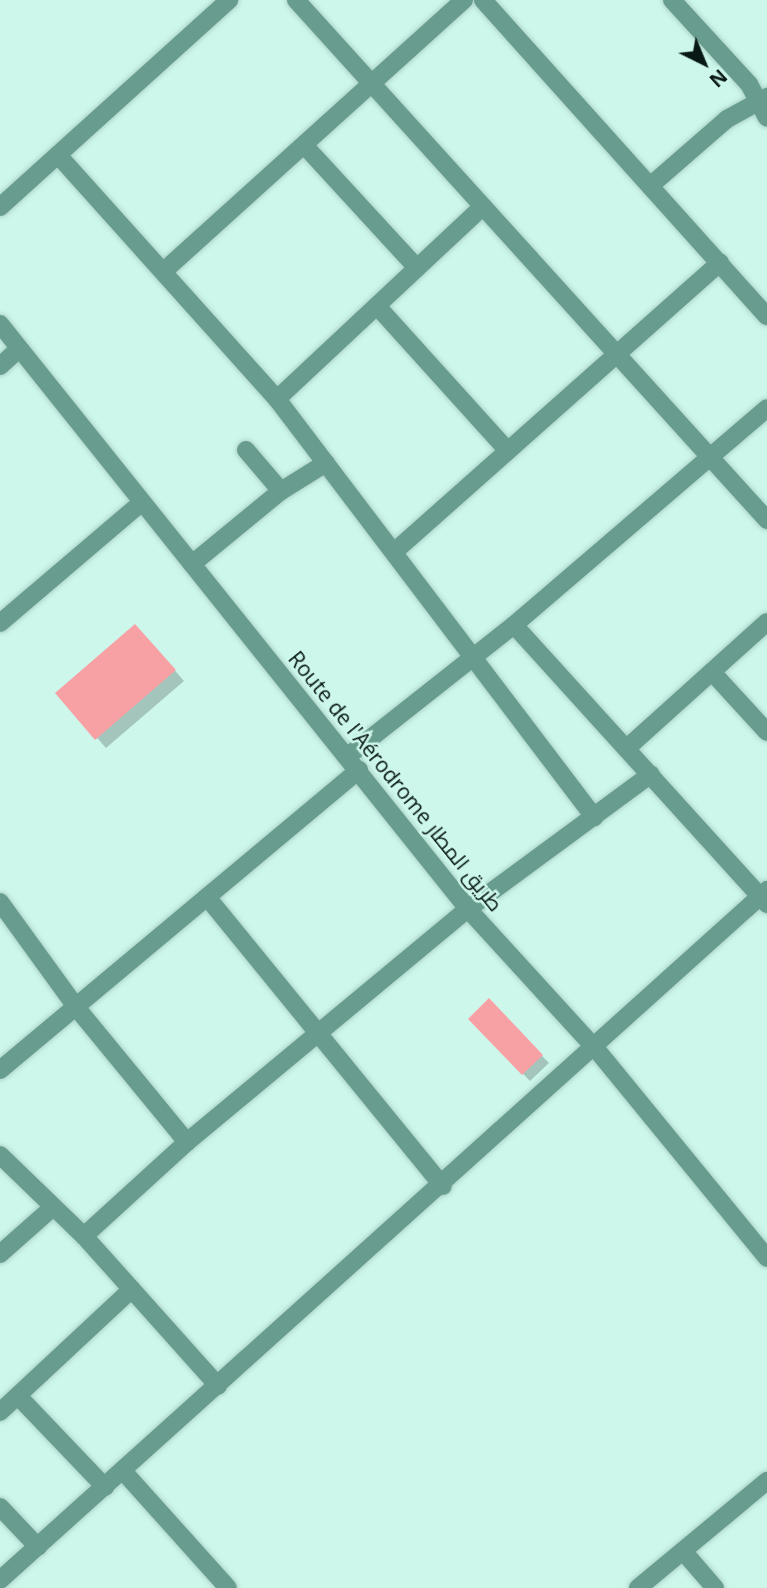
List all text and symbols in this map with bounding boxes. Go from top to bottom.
north arrow [669,28,739,98]
text: N [704,64,733,93]
street label: Route de l'Aérodrome طريق المطار [283,646,509,916]

